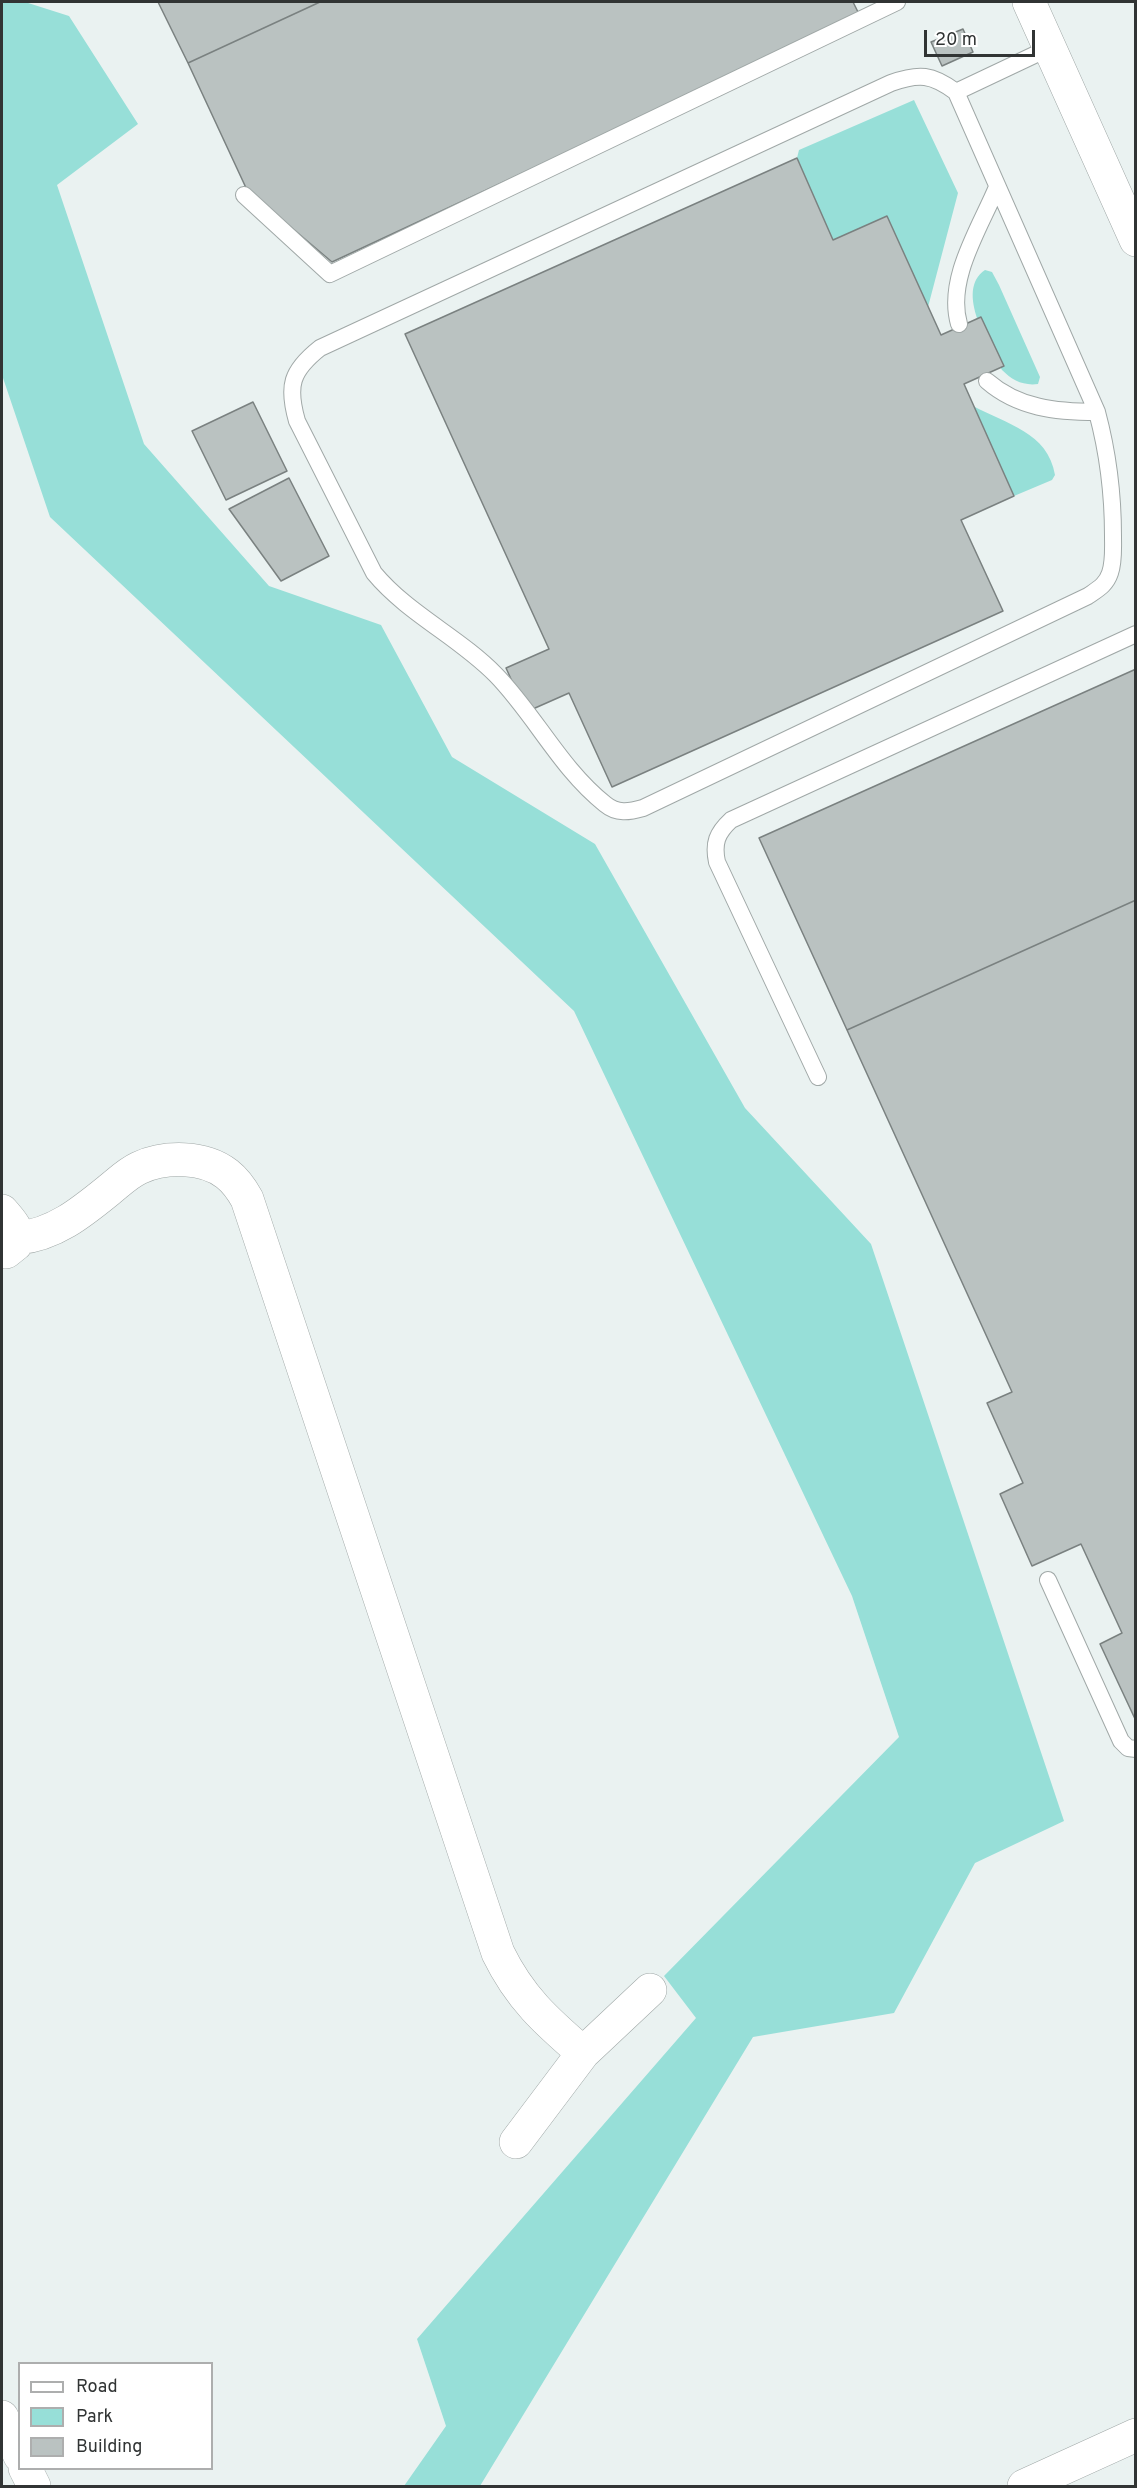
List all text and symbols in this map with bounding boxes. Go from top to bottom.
scale bar [927,18,1038,56]
text: 20 m [935,29,977,52]
legend [18,2362,213,2470]
text: Road [76,2376,118,2399]
text: Park [76,2406,113,2429]
text: Building [76,2436,142,2459]

